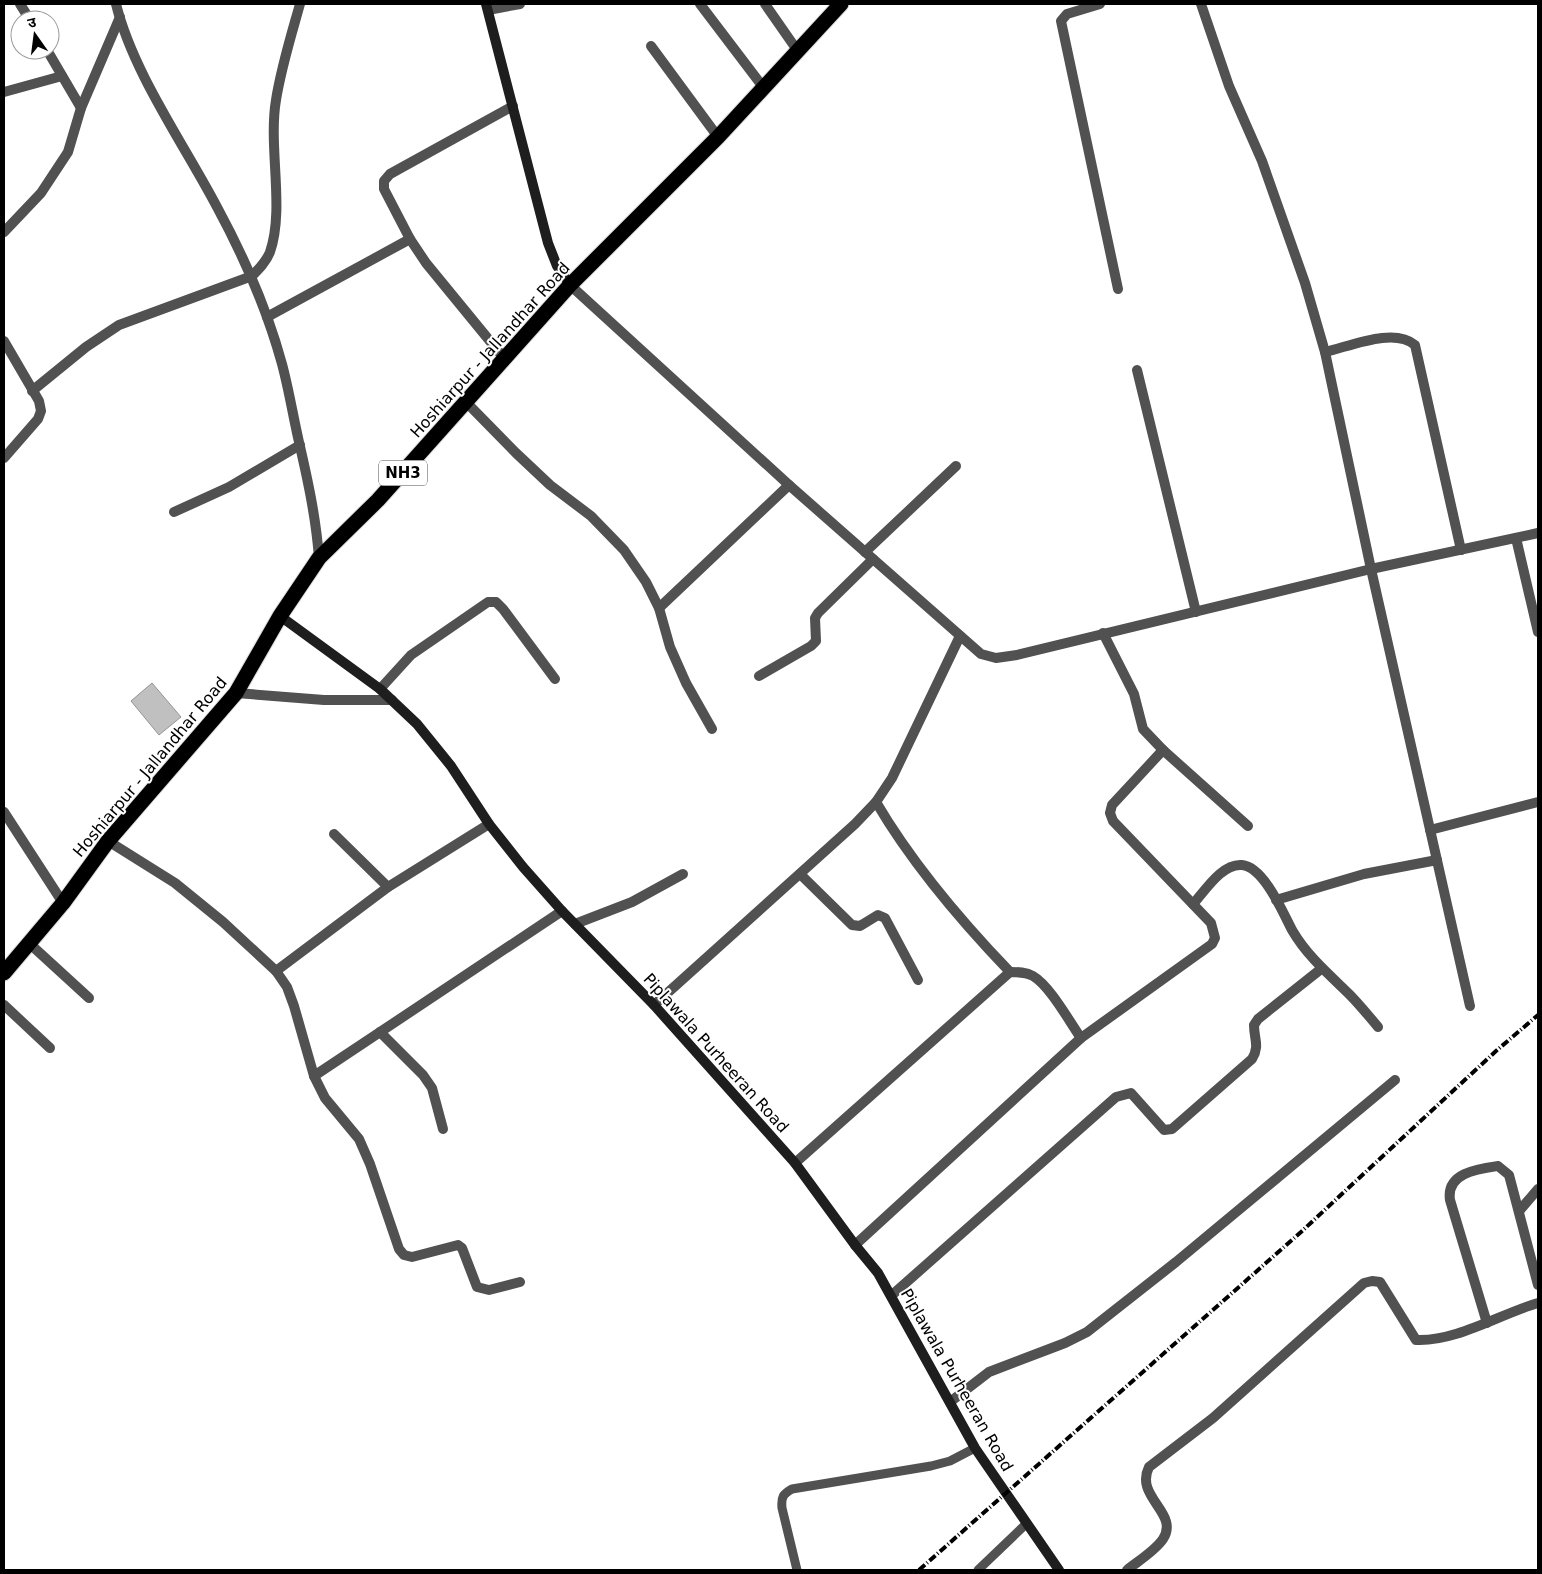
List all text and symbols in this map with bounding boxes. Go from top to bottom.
north arrow [10,10,60,60]
text: उ [26,13,39,31]
street label: Hoshiarpur - Jallandhar Road [406,258,574,442]
road number: NH3 [379,460,427,486]
street label: Hoshiarpur - Jallandhar Road [69,673,231,861]
street label: Piplawala Purheeran Road [639,969,793,1137]
street label: Piplawala Purheeran Road [897,1285,1017,1475]

